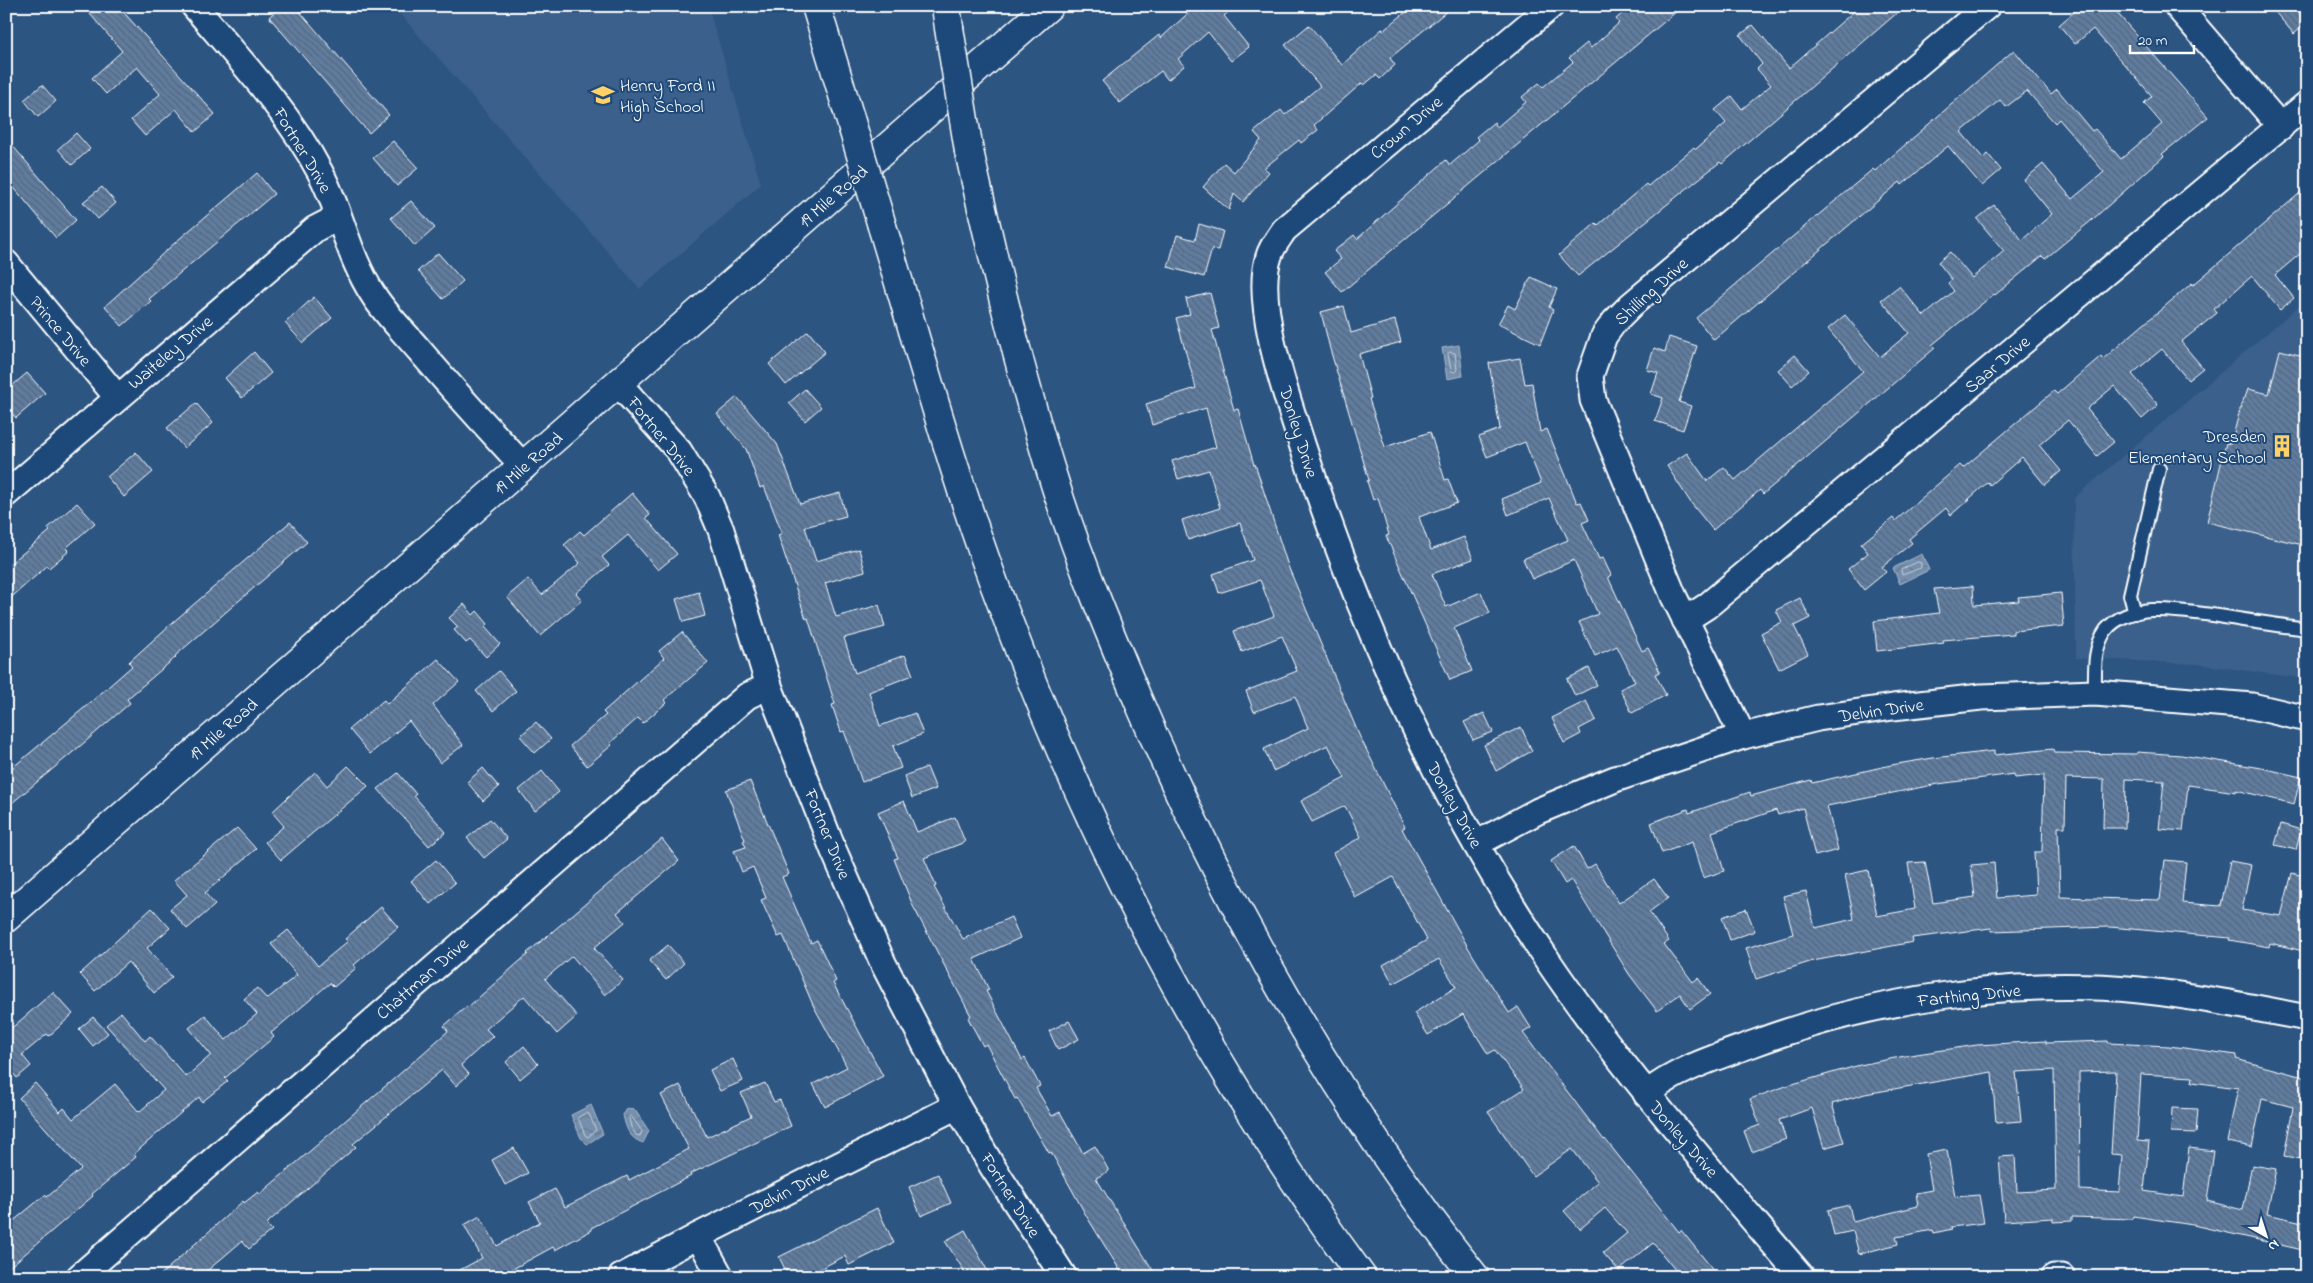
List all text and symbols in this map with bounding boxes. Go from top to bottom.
scale bar [2130,22,2194,54]
text: 20 m [2138,30,2168,52]
place label: Henry Ford II High School [620,74,716,122]
school or university icon: Henry Ford II High School [590,82,616,108]
street label: Crown Drive [1365,90,1450,167]
street label: Fortner Drive [265,102,338,200]
street label: 19 Mile Road [794,160,875,235]
street label: Shilling Drive [1610,252,1696,334]
street label: Prince Drive [22,291,97,374]
street label: Waiteley Drive [123,309,220,397]
street label: Saar Drive [1960,330,2037,401]
street label: Donley Drive [1271,383,1324,483]
street label: Fortner Drive [620,391,701,483]
place label: Dresden Elementary School [2128,425,2266,472]
street label: 19 Mile Road [489,427,570,502]
building icon: Dresden Elementary School [2269,433,2295,459]
street label: 19 Mile Road [184,693,265,768]
street label: Delvin Drive [1836,693,1926,731]
street label: Donley Drive [1418,757,1488,854]
street label: Fortner Drive [796,785,856,885]
street label: Chattman Drive [371,931,476,1027]
street label: Farthing Drive [1915,979,2023,1016]
street label: Donley Drive [1641,1095,1724,1185]
street label: Fortner Drive [972,1148,1046,1244]
street label: Delvin Drive [745,1160,835,1223]
north arrow [2240,1210,2290,1260]
text: N [2263,1234,2284,1256]

